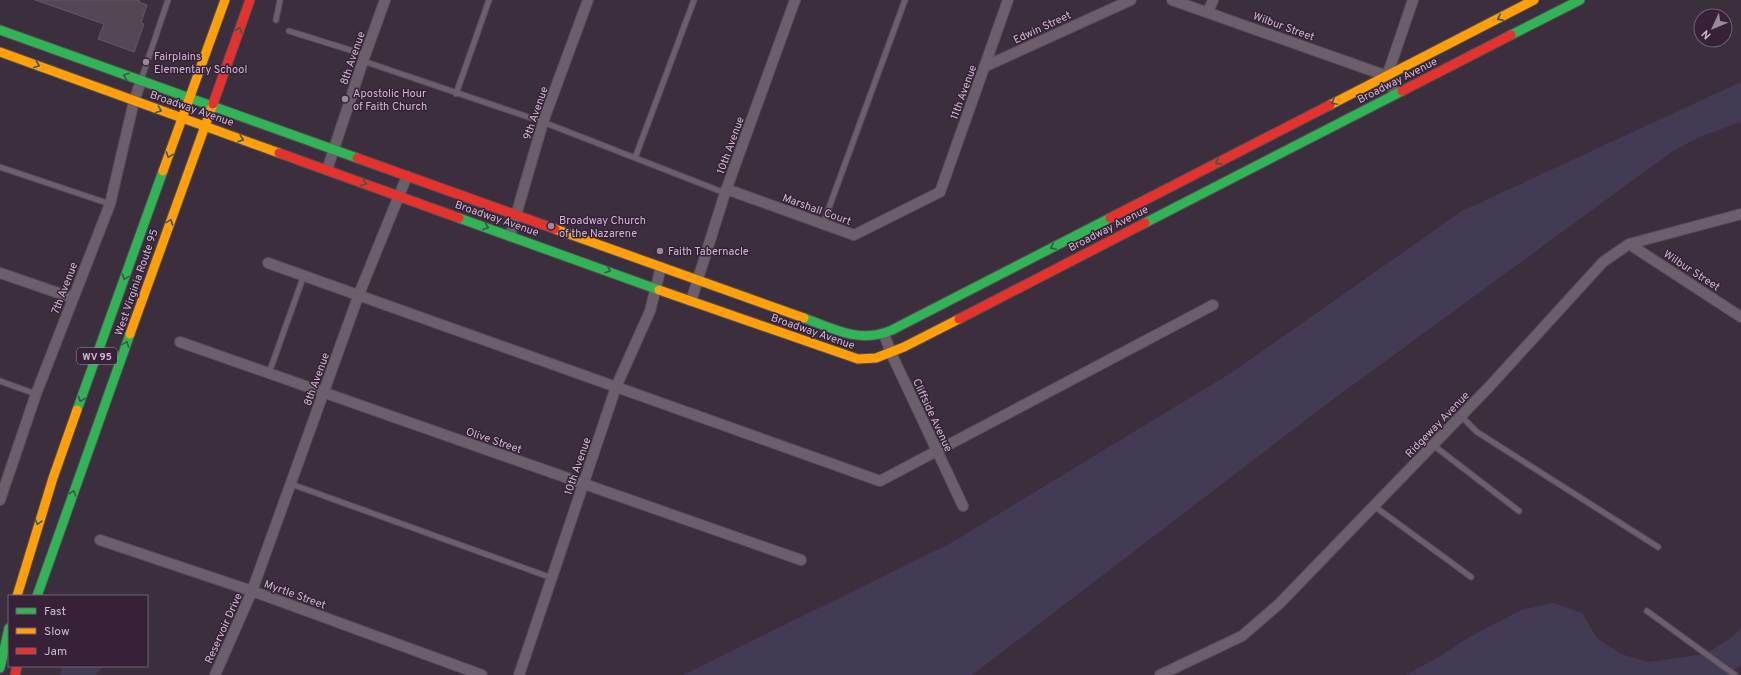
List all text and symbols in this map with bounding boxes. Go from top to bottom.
street label: Edwin Street [1011,8,1074,47]
north arrow [1693,8,1733,48]
street label: Wilbur Street [1251,9,1316,45]
one-way arrow [1497,13,1504,21]
one-way arrow [235,26,243,33]
text: N [1699,27,1714,42]
street label: 8th Avenue [337,30,369,87]
place label: Fairplains Elementary School [154,50,247,77]
street label: Broadway Avenue [1355,55,1440,107]
marker: Fairplains Elementary School [141,57,151,67]
one-way arrow [33,61,40,69]
street label: 11th Avenue [948,63,980,122]
one-way arrow [123,72,130,81]
street label: 9th Avenue [520,85,552,142]
place label: Apostolic Hour of Faith Church [353,87,427,114]
street label: Broadway Avenue [148,88,236,130]
marker: Apostolic Hour of Faith Church [340,94,350,104]
one-way arrow [1331,98,1338,105]
one-way arrow [155,105,162,113]
street label: 10th Avenue [714,115,748,176]
one-way arrow [238,134,245,142]
one-way arrow [165,151,174,158]
one-way arrow [1215,157,1223,165]
one-way arrow [360,178,367,186]
street label: Marshall Court [780,191,853,229]
street label: Broadway Avenue [453,198,541,240]
street label: Broadway Avenue [1066,203,1151,255]
place label: Broadway Church of the Nazarene [559,214,646,241]
one-way arrow [165,218,173,225]
marker: Broadway Church of the Nazarene [546,221,556,231]
one-way arrow [482,223,489,231]
street label: West Virginia Route 95 [112,227,162,337]
one-way arrow [1050,242,1057,249]
place label: Faith Tabernacle [668,245,749,259]
marker: Faith Tabernacle [655,246,665,256]
street label: Wilbur Street [1661,247,1722,294]
street label: 7th Avenue [49,260,81,316]
one-way arrow [605,266,612,274]
one-way arrow [122,273,130,280]
street label: Broadway Avenue [769,311,857,353]
one-way arrow [122,341,130,348]
road number: WV 95 [77,348,117,364]
street label: 8th Avenue [301,351,333,408]
street label: Cliffside Avenue [909,377,955,454]
street label: Ridgeway Avenue [1403,389,1473,461]
one-way arrow [77,396,86,403]
street label: Olive Street [464,425,523,457]
street label: 10th Avenue [562,436,594,497]
one-way arrow [68,490,77,497]
one-way arrow [34,518,43,525]
street label: Myrtle Street [262,577,328,613]
street label: Reservoir Drive [202,591,246,666]
legend [8,595,148,667]
text: Fast [44,604,66,620]
text: Slow [44,624,70,640]
text: Jam [44,644,67,660]

